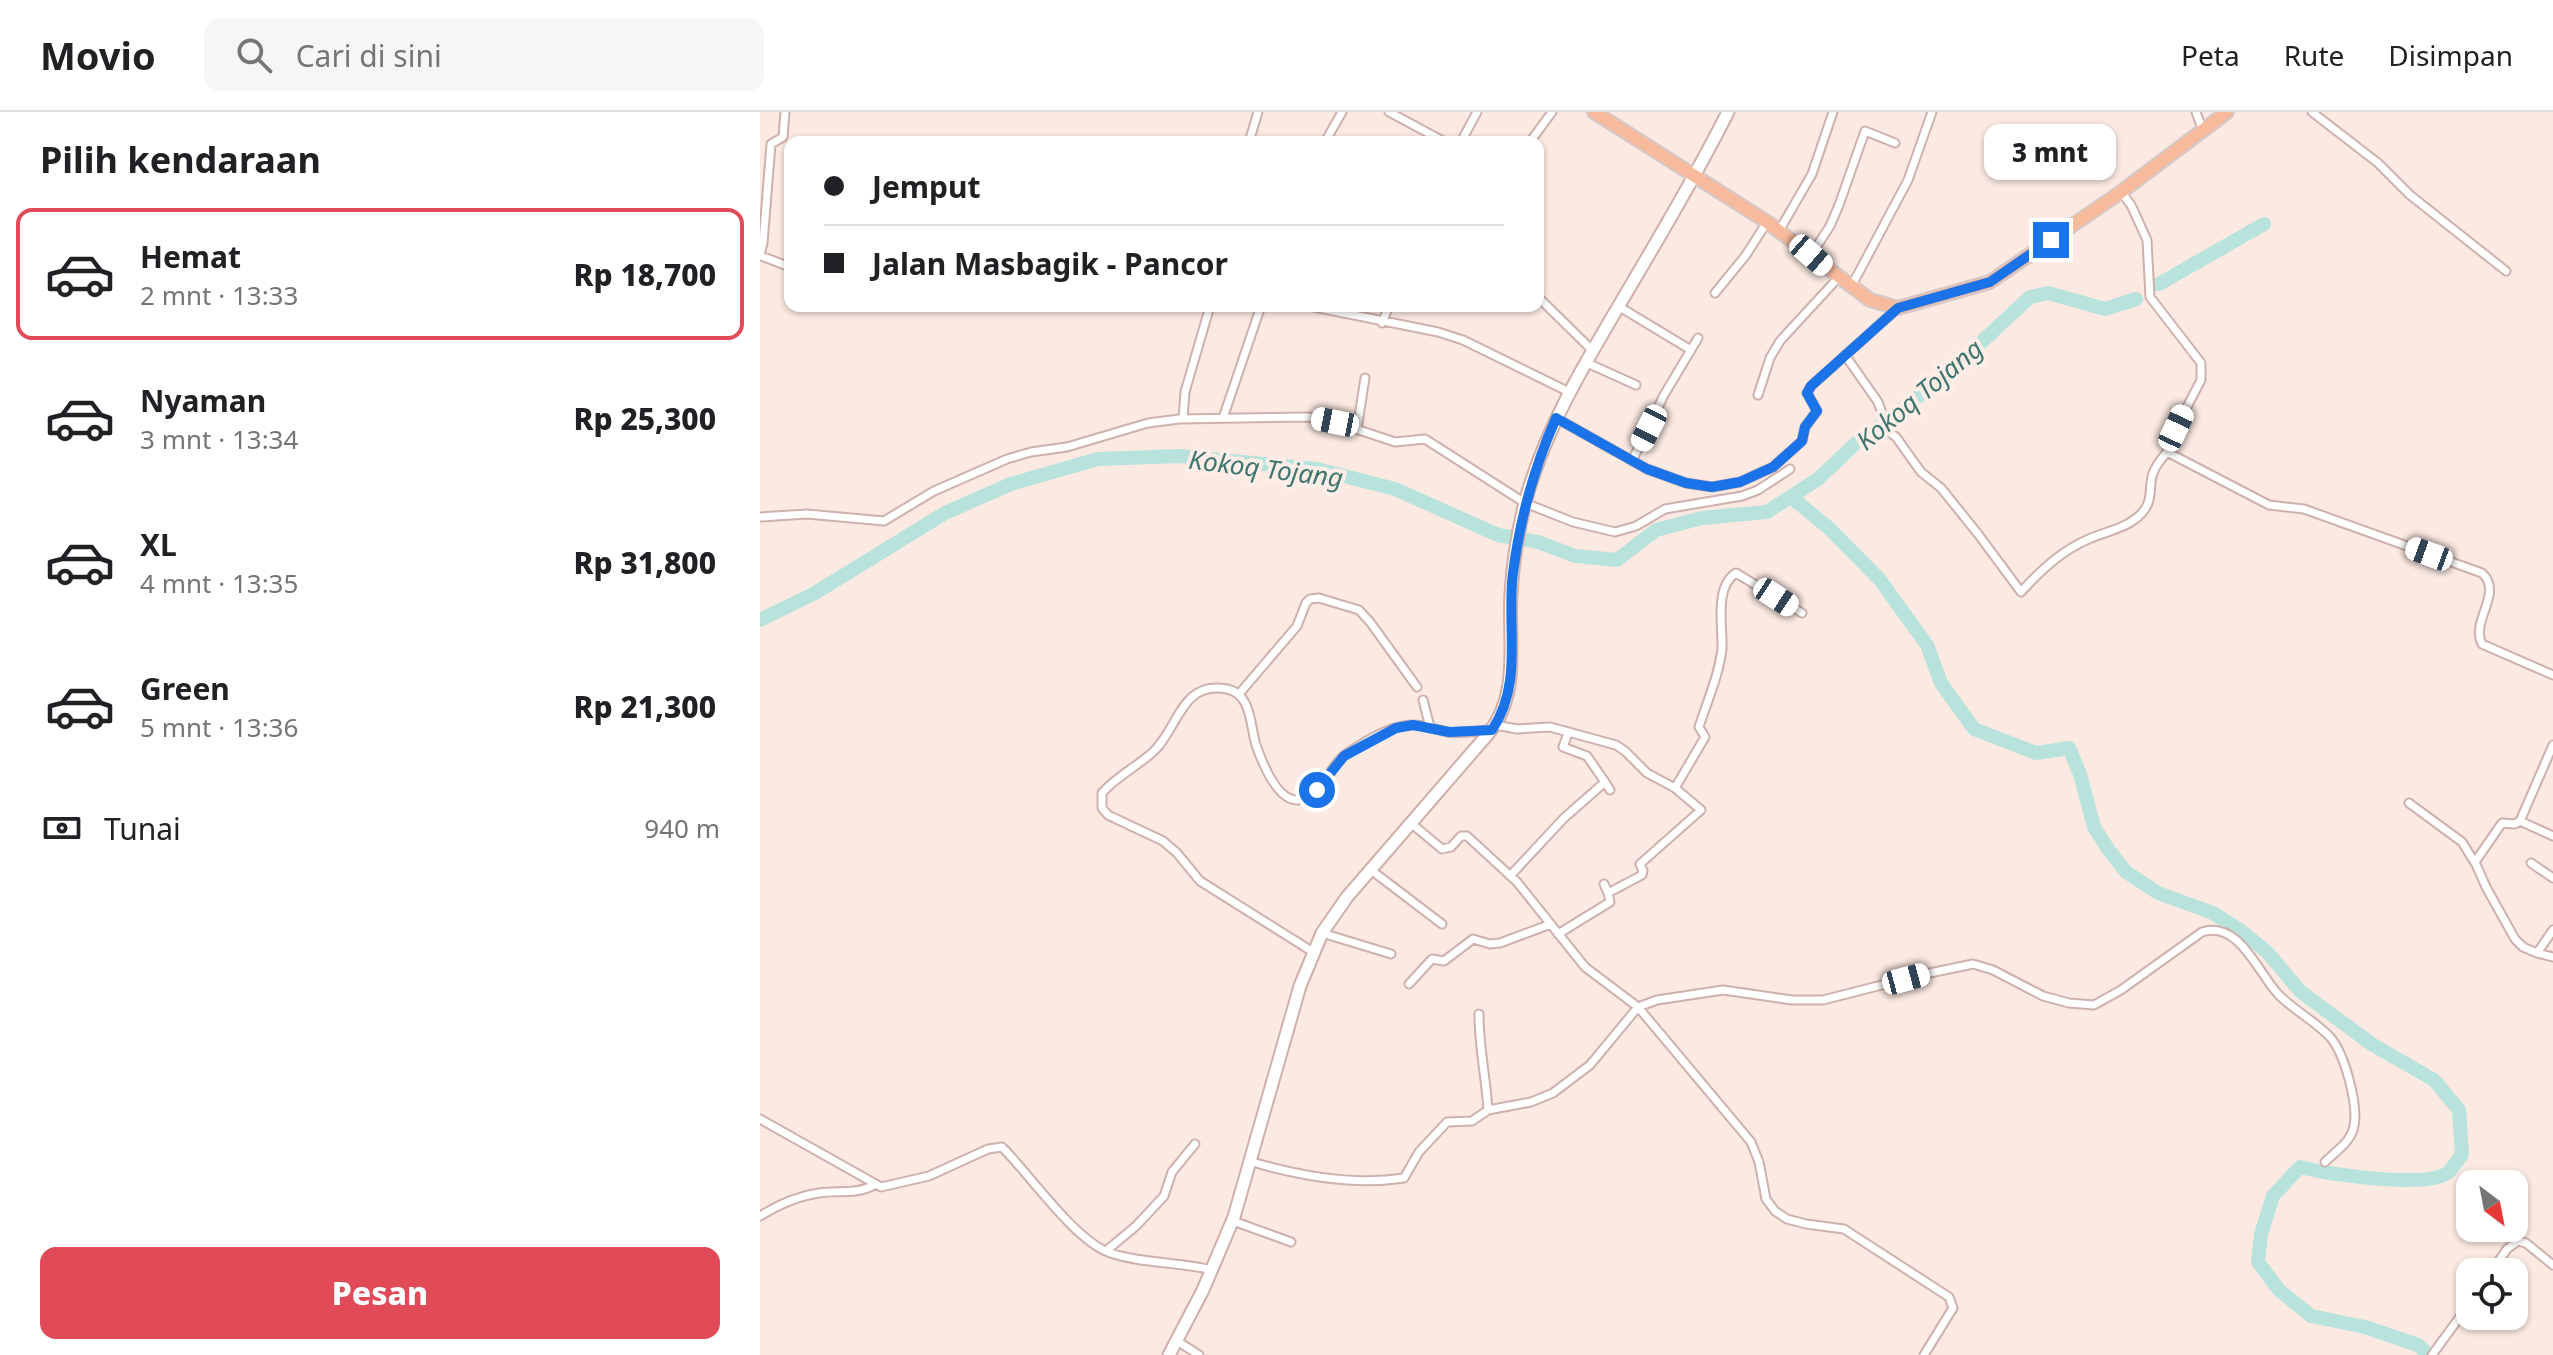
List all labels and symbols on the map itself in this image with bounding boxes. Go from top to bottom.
callout: 3 mnt [1985,124,2117,180]
route end [2033,222,2069,258]
car [1785,230,1837,280]
water label: Kokoq Tojang [1848,330,1990,458]
car [1627,401,1671,455]
car [2155,401,2197,455]
car [1309,406,1361,438]
water label: Kokoq Tojang [1187,441,1345,495]
car [2402,535,2456,573]
car [1749,574,1803,620]
route start [1299,772,1335,808]
car [1880,961,1932,997]
north arrow [2456,1170,2528,1242]

